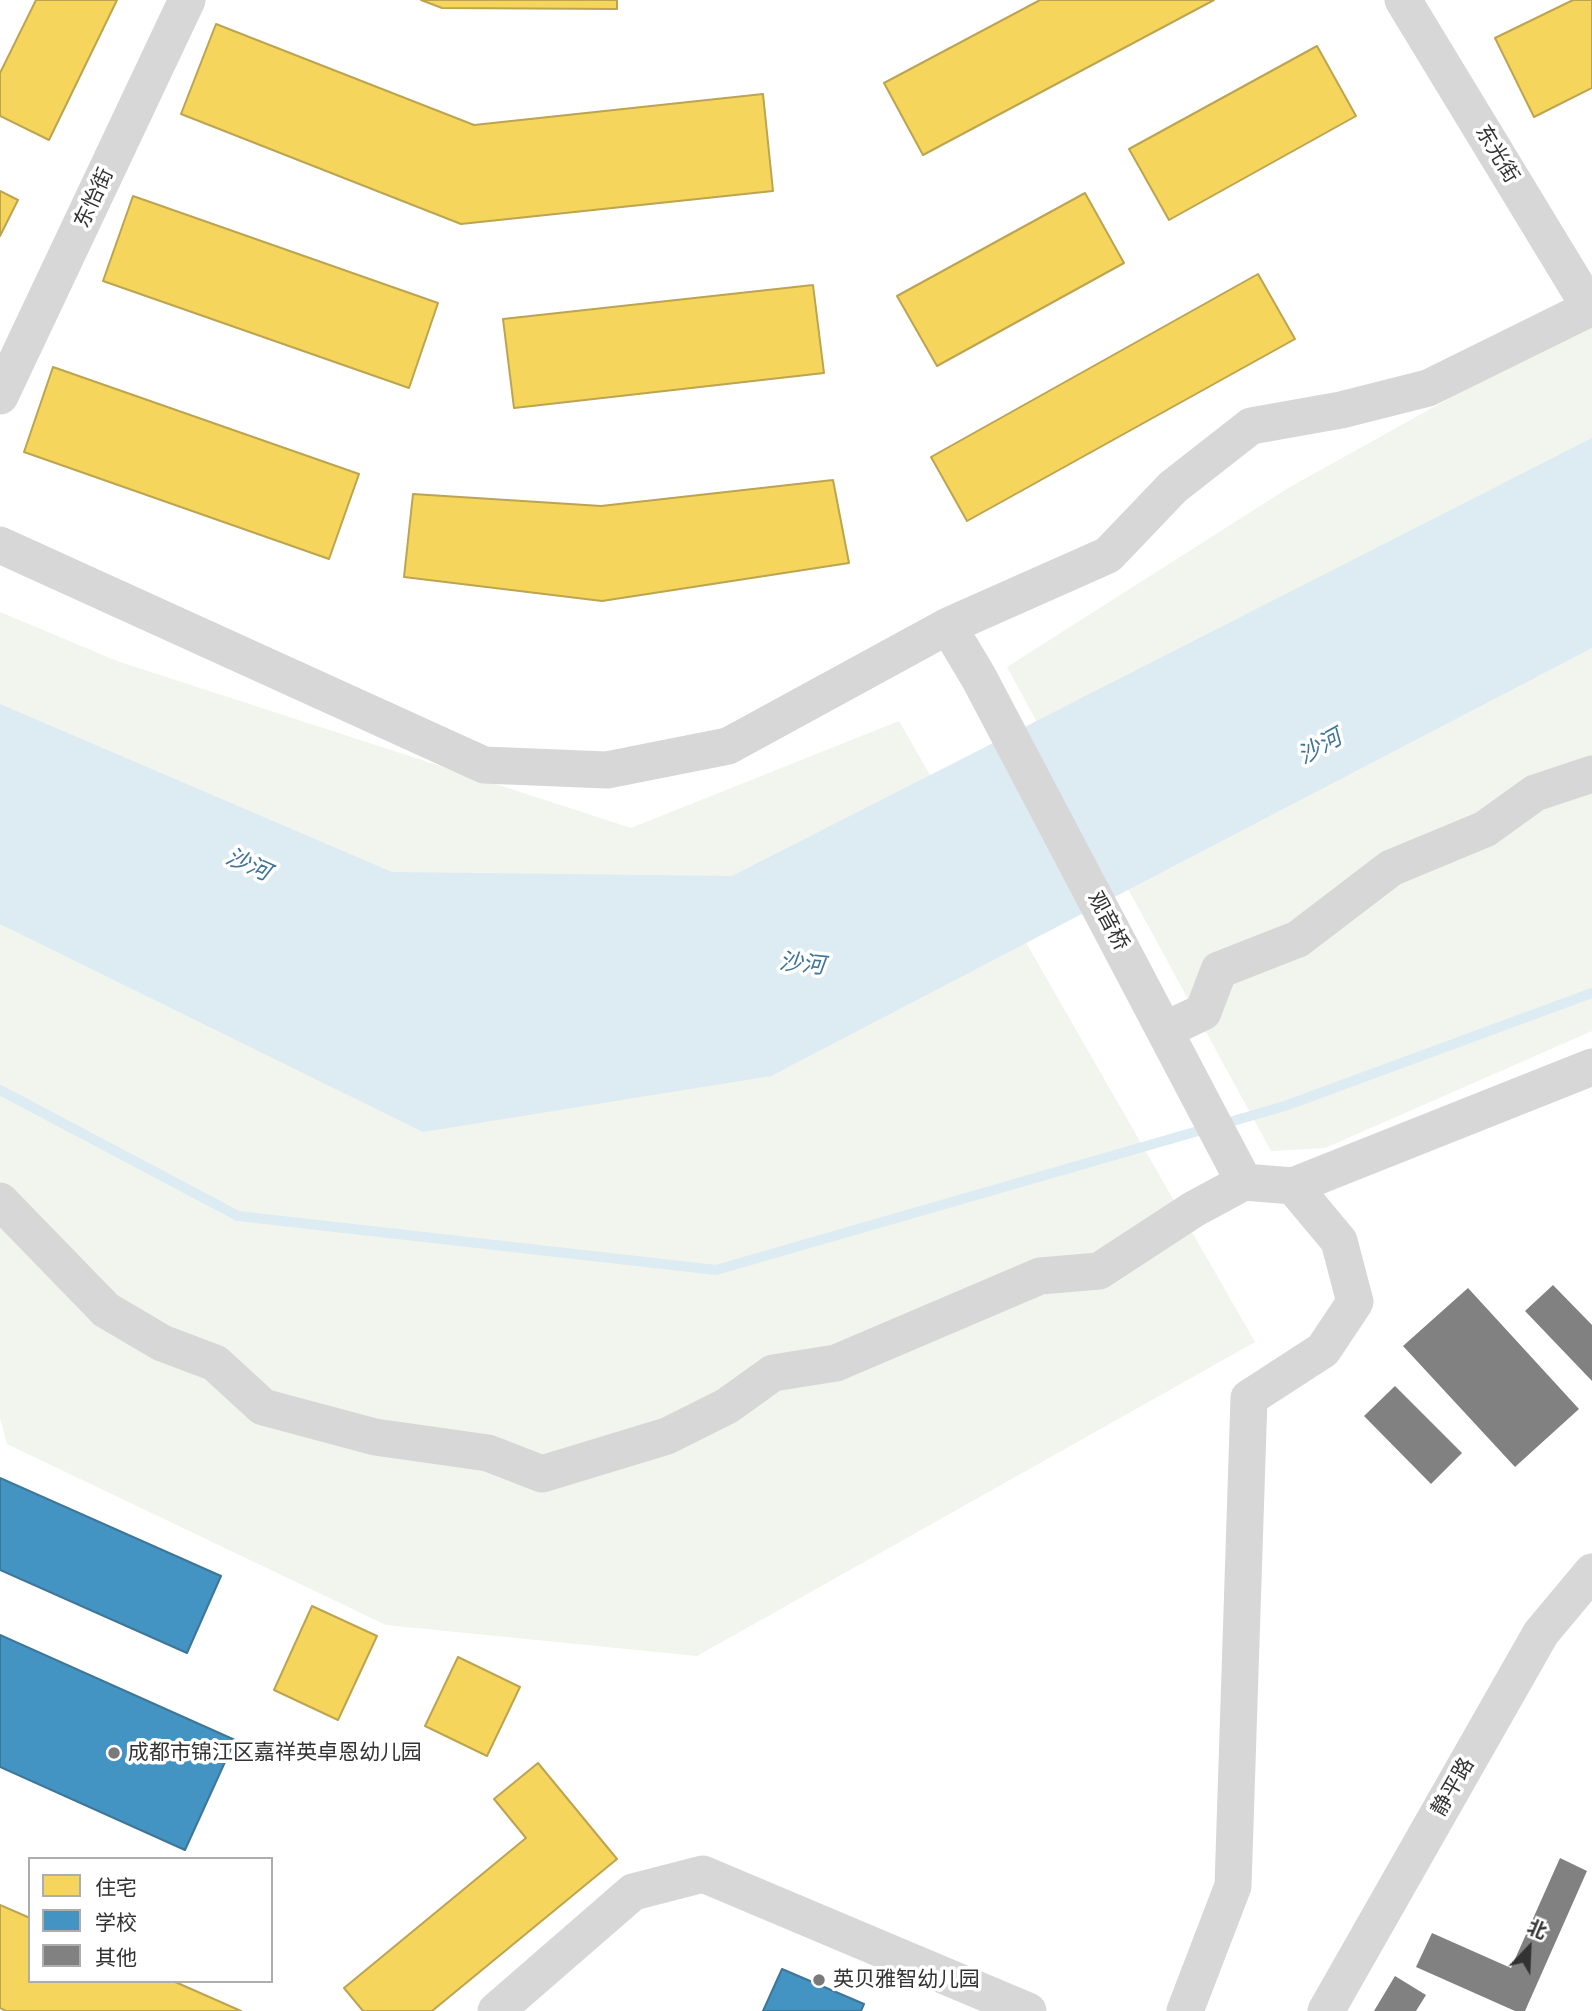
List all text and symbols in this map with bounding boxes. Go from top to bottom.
street label: 东光街 [1470,121,1524,187]
street label: 东怡街 [69,164,119,232]
water label: 沙河 [1293,724,1347,770]
water label: 沙河 [221,843,275,887]
street label: 观音桥 [1082,887,1134,955]
water label: 沙河 [778,948,826,980]
place label: 成都市锦江区嘉祥英卓恩幼儿园 [128,1740,422,1766]
marker: 成都市锦江区嘉祥英卓恩幼儿园 [106,1745,122,1761]
street label: 静平路 [1426,1753,1480,1821]
legend [28,1857,273,1983]
text: 住宅 [95,1874,137,1900]
text: 学校 [95,1909,137,1935]
north arrow [1494,1913,1564,1983]
text: 北 [1524,1914,1551,1943]
text: 其他 [95,1944,137,1970]
place label: 英贝雅智幼儿园 [833,1967,980,1993]
marker: 英贝雅智幼儿园 [811,1972,827,1988]

